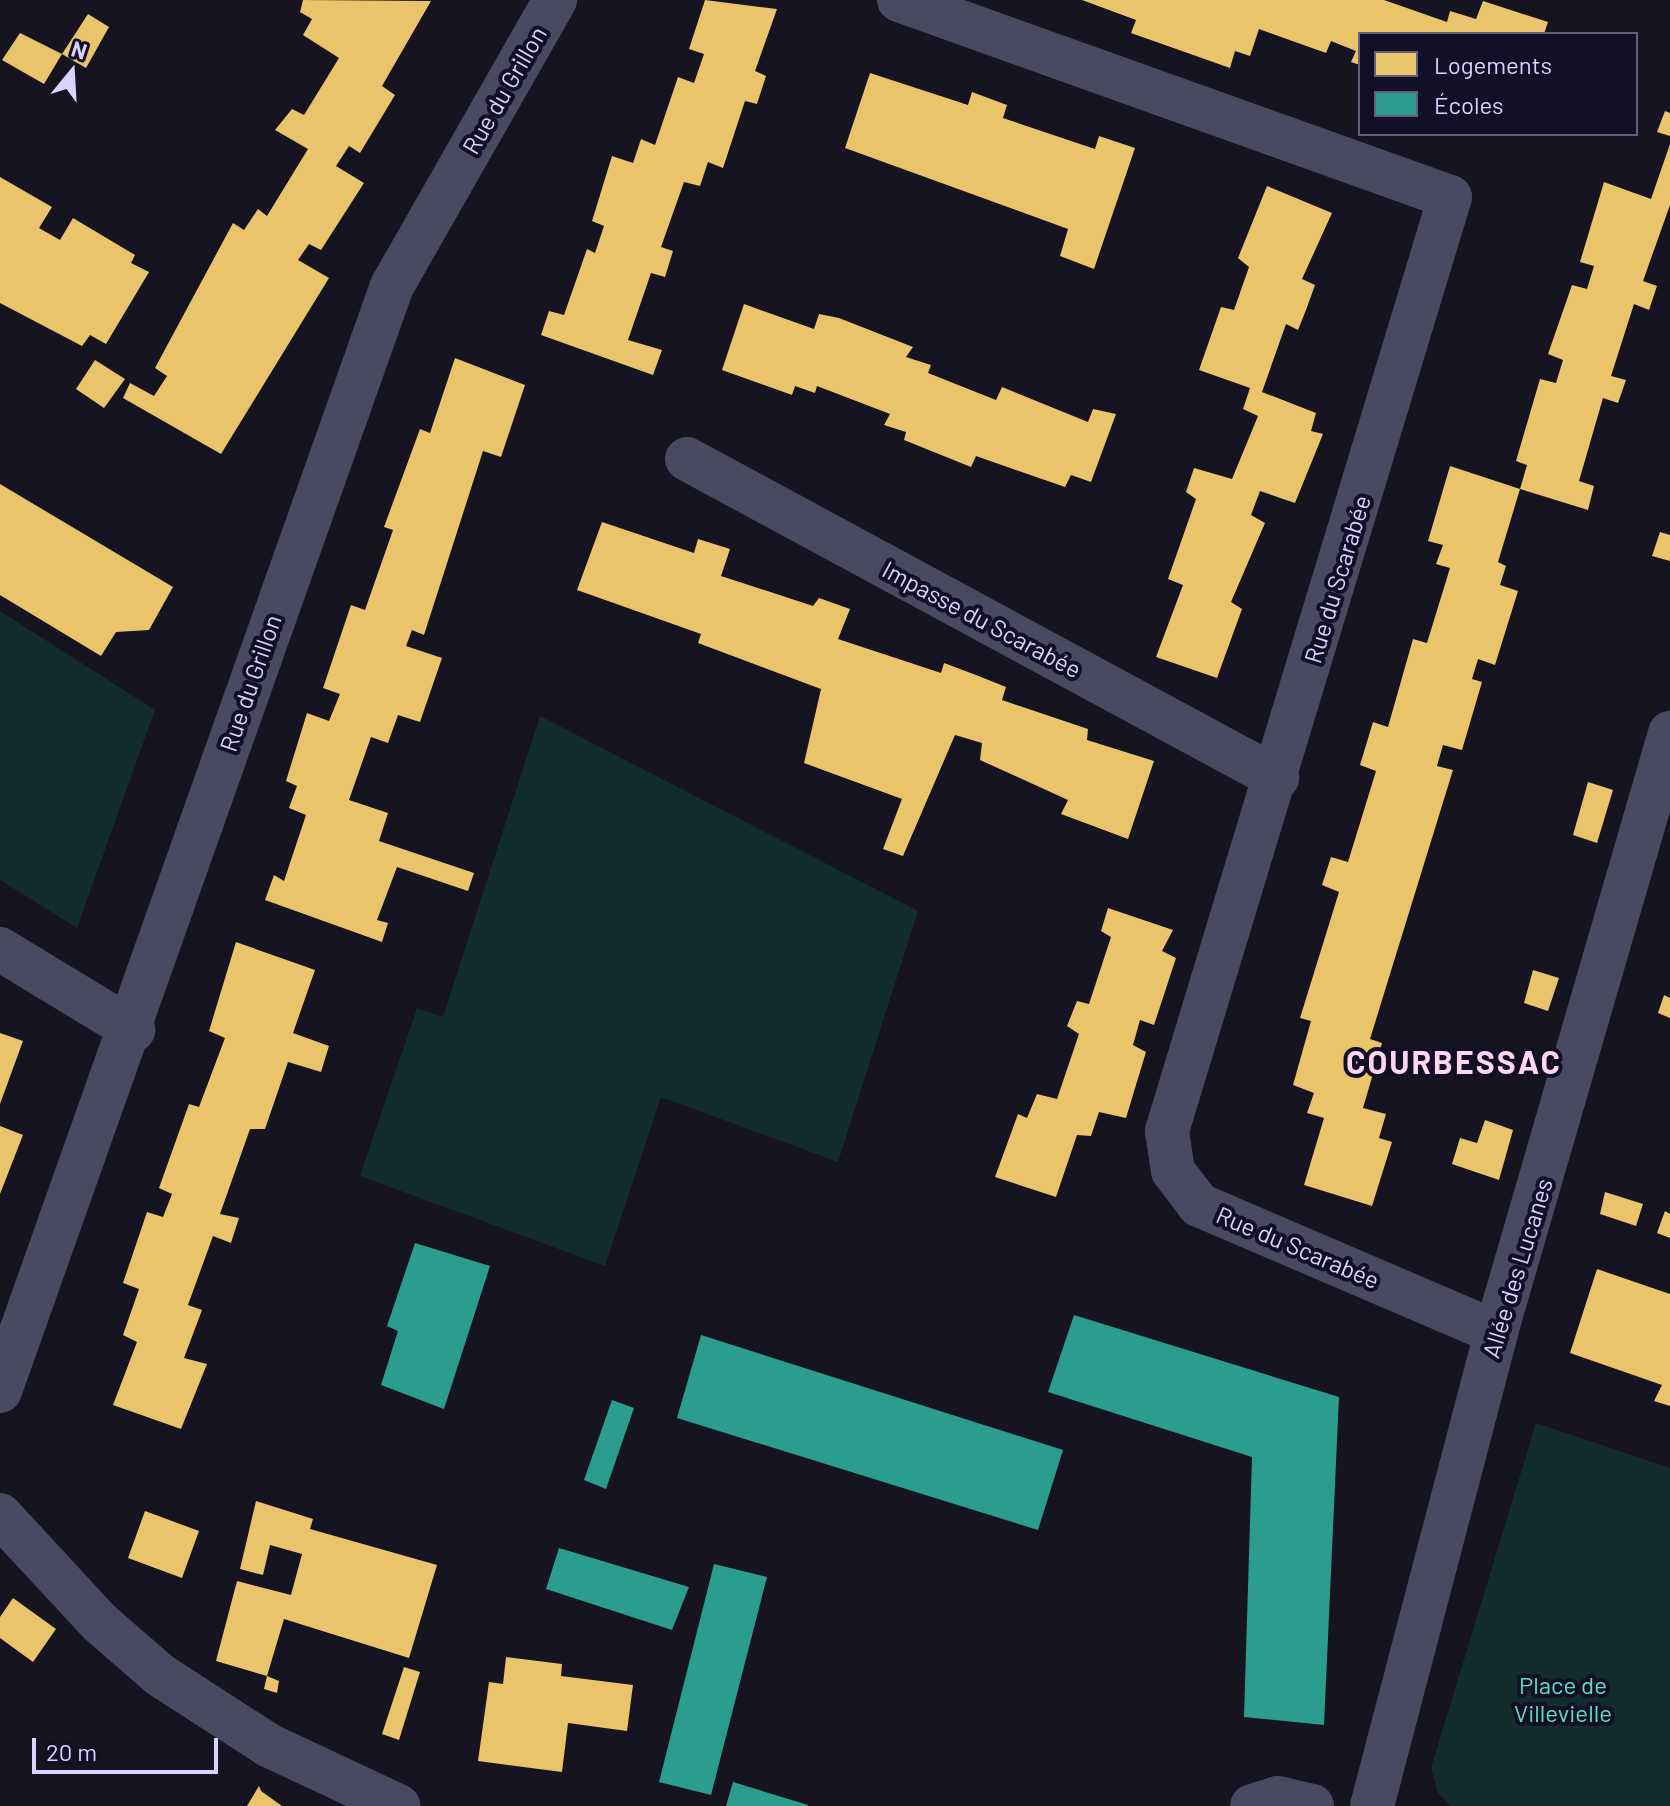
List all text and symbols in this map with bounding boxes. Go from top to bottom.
street label: Rue du Grillon [456,21,552,159]
north arrow [32,32,112,112]
legend [1358,32,1638,136]
text: N [68,35,90,64]
text: Logements [1434,50,1552,79]
text: Écoles [1434,90,1504,119]
street label: Rue du Scarabée [1298,492,1376,666]
street label: Impasse du Scarabée [878,554,1086,684]
street label: Rue du Grillon [213,611,287,755]
district label: COURBESSAC [1346,1042,1562,1080]
street label: Allée des Lucanes [1476,1175,1558,1361]
street label: Rue du Scarabée [1212,1200,1384,1294]
park label: Place de Villevielle [1514,1671,1612,1727]
scale bar [36,1722,222,1772]
text: 20 m [46,1737,97,1766]

